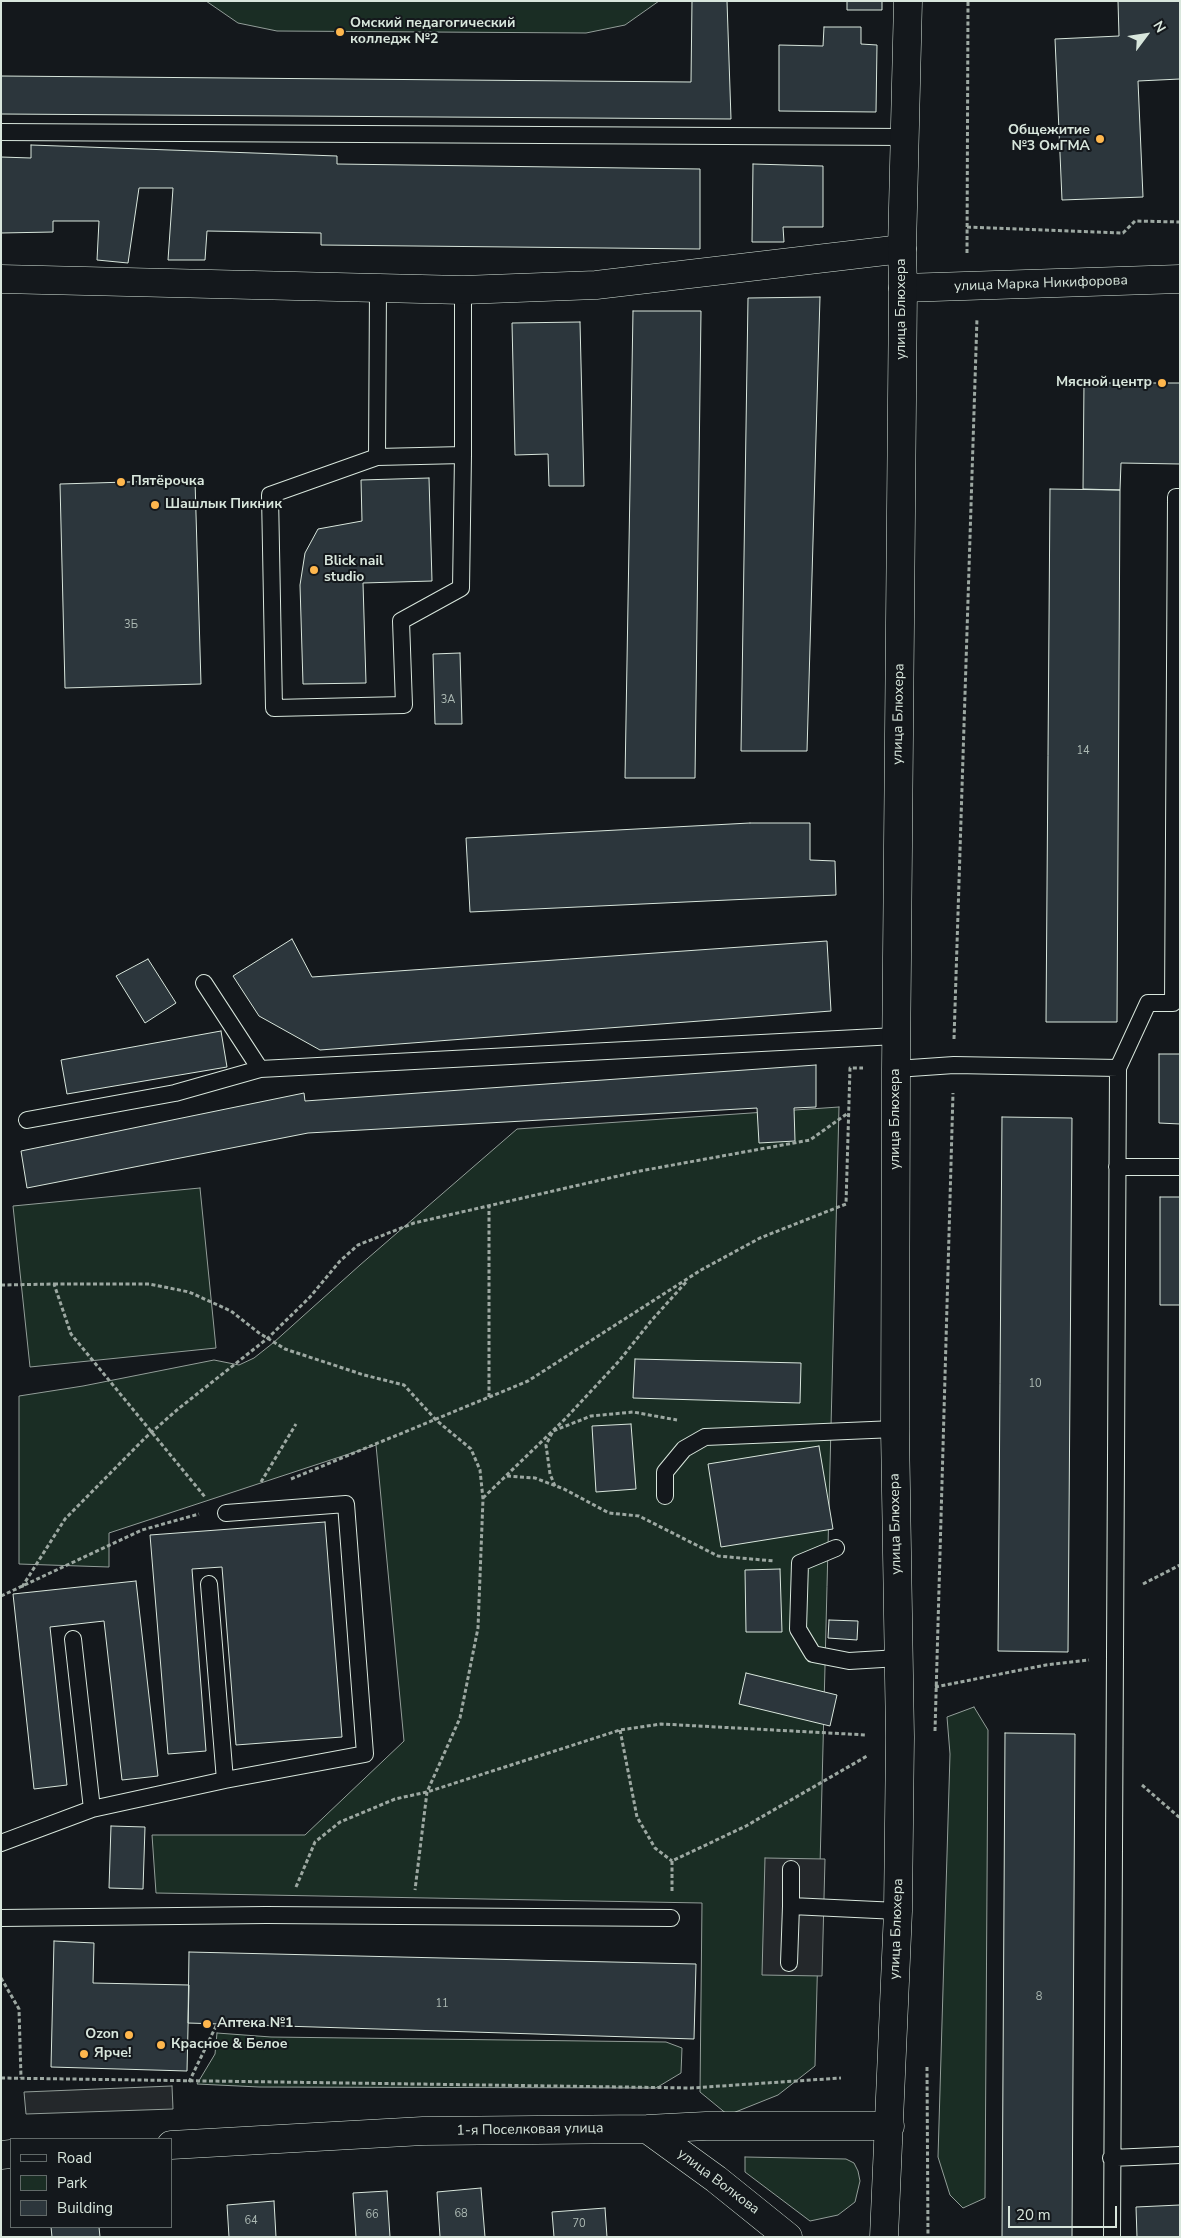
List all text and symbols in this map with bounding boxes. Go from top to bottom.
north arrow [1121,10,1171,60]
place label: Омский педагогический колледж №2 [350,16,516,48]
text: N [1148,18,1170,36]
marker: Омский педагогический колледж №2 [334,26,346,38]
place label: Общежитие №3 ОмГМА [1008,123,1090,156]
marker: Общежитие №3 ОмГМА [1094,133,1106,145]
street label: улица Блюхера [894,258,910,360]
street label: улица Марка Никифорова [954,273,1128,295]
place label: Мясной центр [1056,375,1152,391]
marker: Мясной центр [1156,377,1168,389]
place label: Пятёрочка [131,474,204,490]
marker: Пятёрочка [115,476,127,488]
place label: Шашлык Пикник [165,497,282,513]
marker: Шашлык Пикник [149,499,161,511]
place label: Blick nail studio [324,554,383,586]
marker: Blick nail studio [308,564,320,576]
house number: 3Б [124,618,138,632]
street label: улица Блюхера [890,663,908,765]
house number: 3А [441,693,455,707]
house number: 14 [1076,744,1090,758]
street label: улица Блюхера [888,1068,904,1170]
house number: 10 [1028,1377,1042,1391]
street label: улица Блюхера [887,1473,905,1575]
street label: улица Блюхера [887,1878,907,1980]
house number: 8 [1036,1990,1042,2004]
house number: 11 [435,1997,449,2011]
place label: Аптека №1 [217,2016,294,2032]
marker: Аптека №1 [201,2018,213,2030]
place label: Ozon [85,2027,119,2043]
marker: Ozon [123,2029,135,2041]
place label: Красное & Белое [171,2037,288,2053]
marker: Красное & Белое [155,2039,167,2051]
place label: Ярче! [94,2046,132,2062]
marker: Ярче! [78,2048,90,2060]
street label: 1-я Поселковая улица [456,2120,604,2140]
legend [10,2138,172,2228]
street label: улица Волкова [674,2146,762,2218]
text: Road [57,2148,92,2168]
text: Park [57,2173,87,2193]
scale bar [1011,2196,1120,2228]
text: Building [57,2198,113,2218]
text: 20 m [1016,2205,1051,2225]
house number: 68 [454,2207,468,2221]
house number: 66 [365,2208,379,2222]
house number: 64 [244,2214,258,2228]
house number: 70 [572,2217,586,2231]

